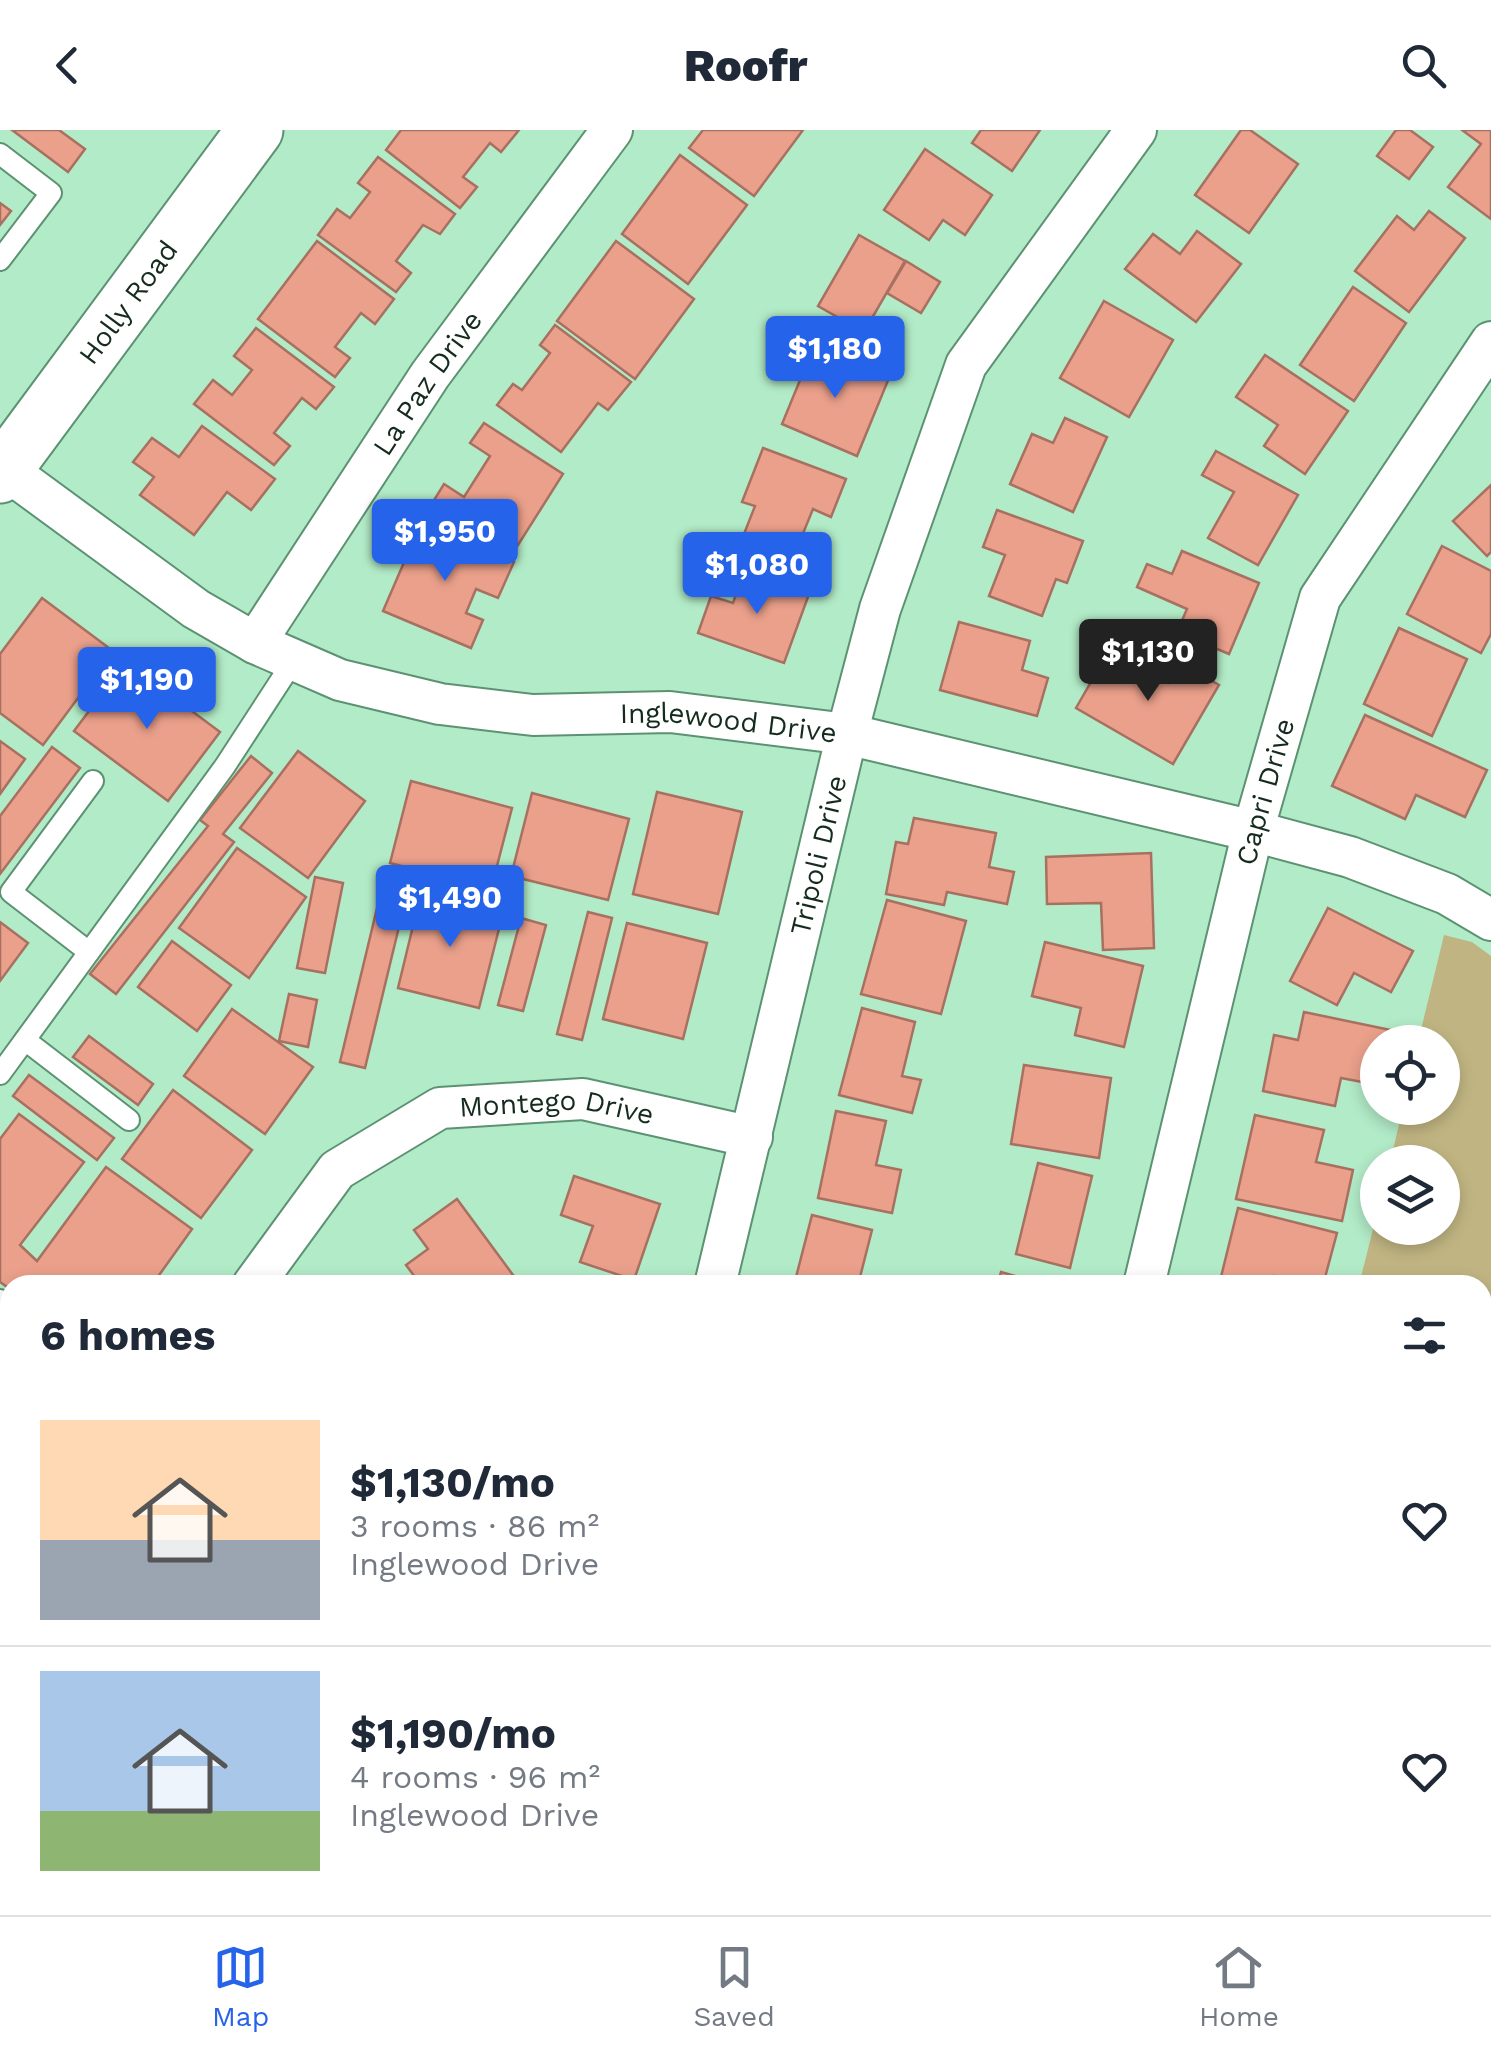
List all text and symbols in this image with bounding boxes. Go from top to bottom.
icon: back [40,38,95,93]
icon: search [1396,38,1451,93]
text: Roofr [684,39,807,92]
street label: Holly Road [72,234,185,371]
street label: La Paz Drive [366,304,489,462]
pin: $1,180 [754,316,916,401]
text: $1,180 [788,329,882,367]
pin: $1,950 [364,499,526,584]
text: $1,950 [394,512,496,550]
pin: $1,080 [676,532,838,617]
text: $1,080 [705,545,809,583]
pin: $1,130 [1067,619,1229,704]
text: $1,130 [1101,632,1195,670]
pin: $1,190 [66,647,228,732]
text: $1,190 [100,660,194,698]
street label: Inglewood Drive [619,696,839,750]
street label: Capri Drive [1229,715,1302,868]
street label: Tripoli Drive [783,772,854,939]
pin: $1,490 [369,865,531,950]
text: $1,490 [398,878,502,916]
map controls [1360,1025,1460,1245]
button: locate [1360,1025,1460,1125]
street label: Montego Drive [458,1083,657,1131]
button: layers [1360,1145,1460,1245]
icon: filters [1397,1308,1452,1363]
text: 6 homes [40,1311,215,1360]
text: $1,130/mo [350,1458,555,1507]
icon: home [120,1460,240,1580]
icon: heart [1397,1493,1452,1548]
text: 3 rooms · 86 m² [350,1507,599,1545]
text: Inglewood Drive [350,1545,599,1583]
text: $1,190/mo [350,1709,556,1758]
icon: home [120,1711,240,1831]
icon: heart [1397,1744,1452,1799]
text: 4 rooms · 96 m² [350,1758,600,1796]
text: Inglewood Drive [350,1796,599,1834]
tab: Map [212,1940,269,2033]
tab: Saved [693,1940,775,2033]
tab: Home [1199,1940,1279,2033]

